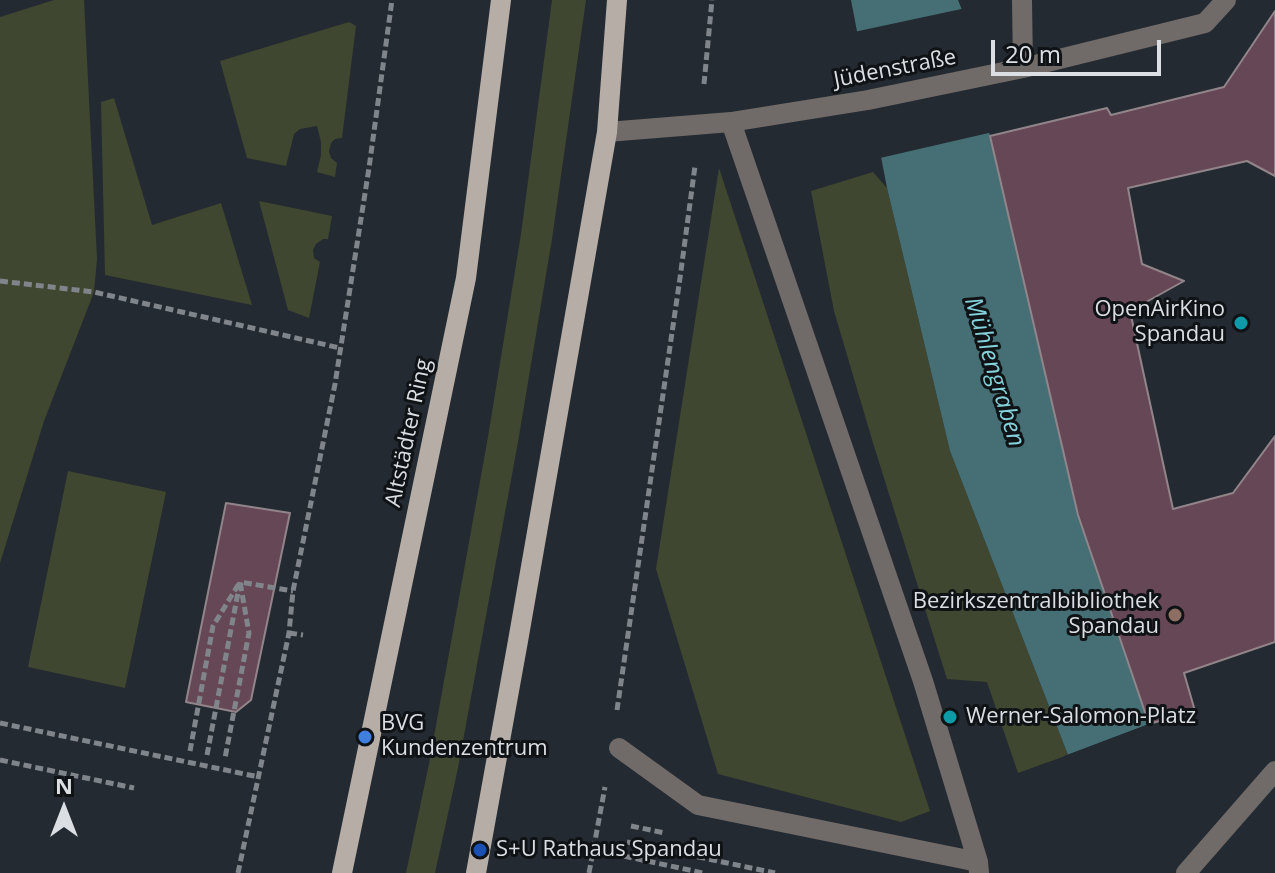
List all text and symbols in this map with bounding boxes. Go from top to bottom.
scale bar [995,24,1165,74]
text: 20 m [1005,37,1061,70]
street label: Jüdenstraße [831,44,959,94]
water label: Mühlengraben [958,294,1030,450]
place label: OpenAirKino Spandau [1094,297,1225,348]
marker: OpenAirKino Spandau [1232,314,1250,332]
street label: Altstädter Ring [380,357,438,509]
place label: Bezirkszentralbibliothek Spandau [913,589,1159,640]
marker: Bezirkszentralbibliothek Spandau [1166,606,1184,624]
place label: Werner-Salomon-Platz [966,704,1196,730]
marker: Werner-Salomon-Platz [941,708,959,726]
place label: BVG Kundenzentrum [381,711,548,762]
marker: BVG Kundenzentrum [356,728,374,746]
north arrow [24,769,104,849]
text: N [55,770,73,800]
place label: S+U Rathaus Spandau [496,837,722,863]
marker: S+U Rathaus Spandau [471,841,489,859]

